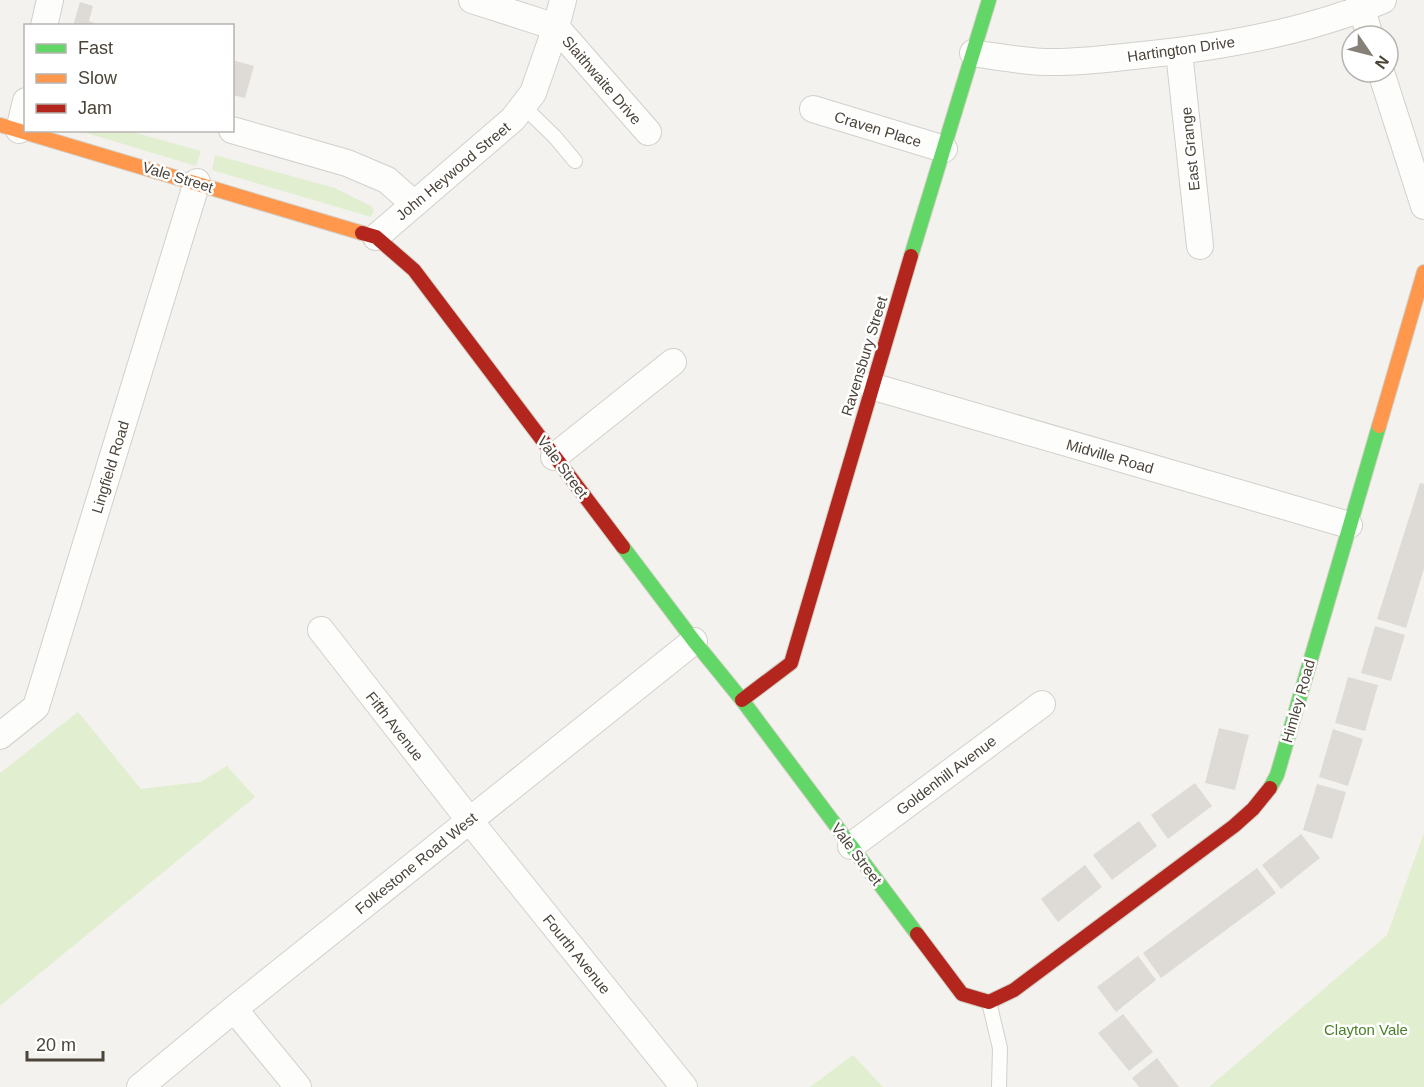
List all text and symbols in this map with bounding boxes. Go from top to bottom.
legend [24,24,234,132]
north arrow [1340,24,1400,84]
street label: Slaithwaite Drive [559,32,645,128]
street label: Hartington Drive [1126,33,1236,65]
text: Fast [78,38,113,58]
text: N [1372,53,1392,72]
text: Slow [78,68,118,88]
text: Jam [78,98,112,118]
street label: East Grange [1177,106,1203,192]
street label: Craven Place [832,108,924,150]
street label: John Heywood Street [393,118,514,224]
street label: Vale Street [141,158,216,196]
street label: Ravensbury Street [838,293,891,418]
street label: Lingfield Road [88,419,132,515]
street label: Vale Street [534,433,592,502]
street label: Midville Road [1064,435,1156,477]
street label: Himley Road [1278,657,1318,745]
street label: Fifth Avenue [363,688,427,764]
street label: Goldenhill Avenue [893,732,999,818]
street label: Folkestone Road West [352,808,481,917]
street label: Vale Street [828,820,886,889]
street label: Fourth Avenue [540,911,614,997]
park label: Clayton Vale [1324,1021,1408,1038]
scale bar [27,1024,104,1062]
text: 20 m [36,1035,76,1055]

